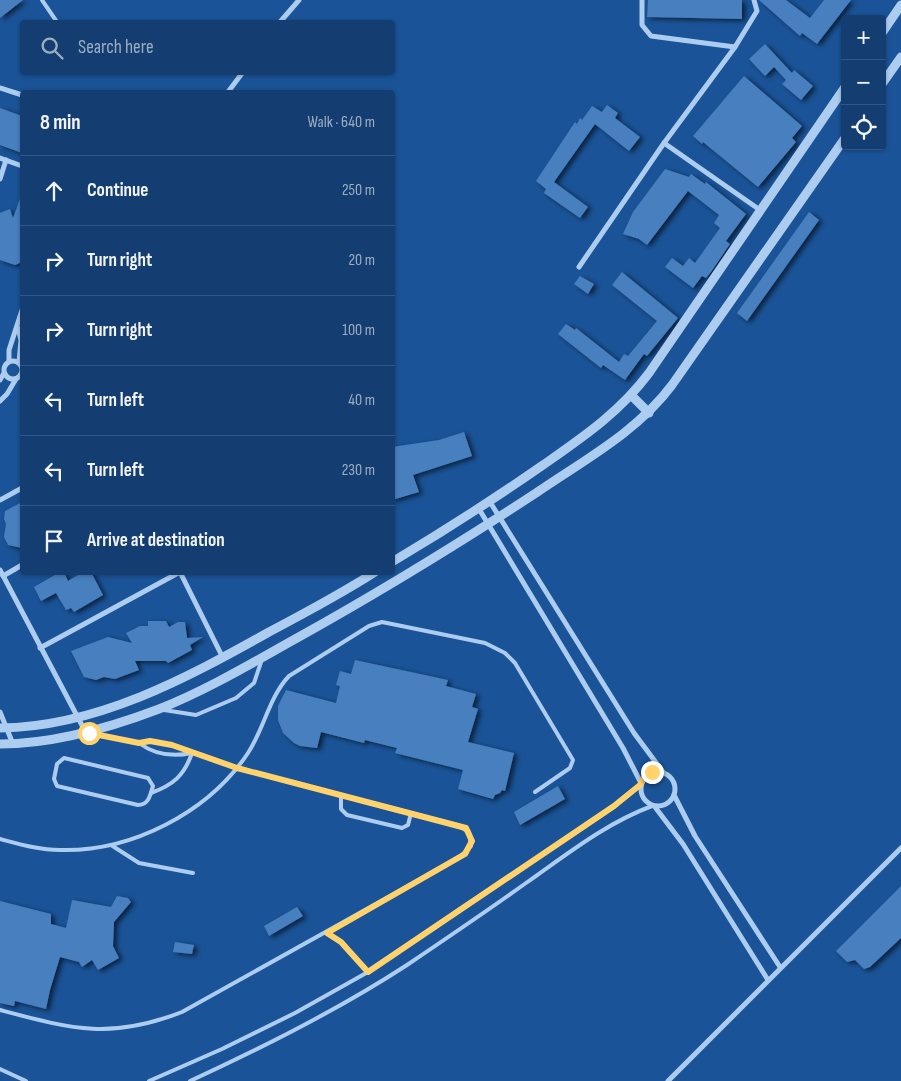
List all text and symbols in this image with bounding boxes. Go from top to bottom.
map controls [841,15,886,150]
button: + [841,15,886,60]
search box [20,20,395,75]
icon: search [38,34,66,62]
text: Search here [78,36,154,59]
button: − [841,60,886,105]
button: locate [841,105,886,150]
text: 8 min [40,110,81,135]
text: Walk · 640 m [308,113,375,132]
icon: ahead [40,177,68,205]
text: Continue [87,179,148,202]
text: 250 m [342,181,375,200]
icon: right [40,247,68,275]
text: Turn right [87,249,152,272]
text: 20 m [348,251,375,270]
icon: right [40,317,68,345]
text: Turn right [87,319,152,342]
text: 100 m [342,321,375,340]
icon: left [40,387,68,415]
text: Turn left [87,389,144,412]
text: 40 m [348,391,375,410]
icon: left [40,457,68,485]
text: Turn left [87,459,144,482]
text: 230 m [342,461,375,480]
icon: arrive [40,527,68,555]
text: Arrive at destination [87,529,225,552]
route start [78,722,101,745]
route end [641,761,664,784]

